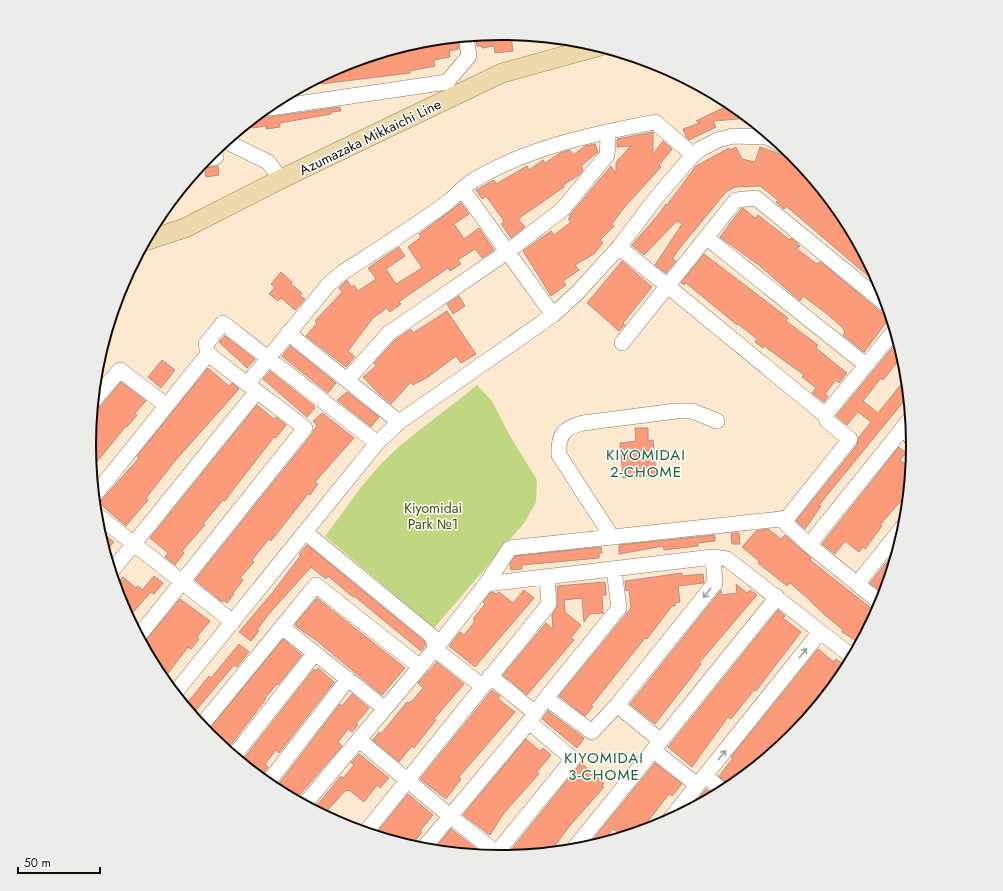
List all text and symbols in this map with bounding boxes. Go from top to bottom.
street label: Azumazaka Mikkaichi Line [296,94,444,180]
district label: KIYOMIDAI 2-CHOME [606,444,686,483]
park label: Kiyomidai Park №1 [404,498,462,534]
one-way arrow [703,588,711,599]
one-way arrow [799,648,807,659]
district label: KIYOMIDAI 3-CHOME [564,747,644,786]
one-way arrow [718,750,727,761]
scale bar [18,849,100,875]
text: 50 m [24,854,51,872]

